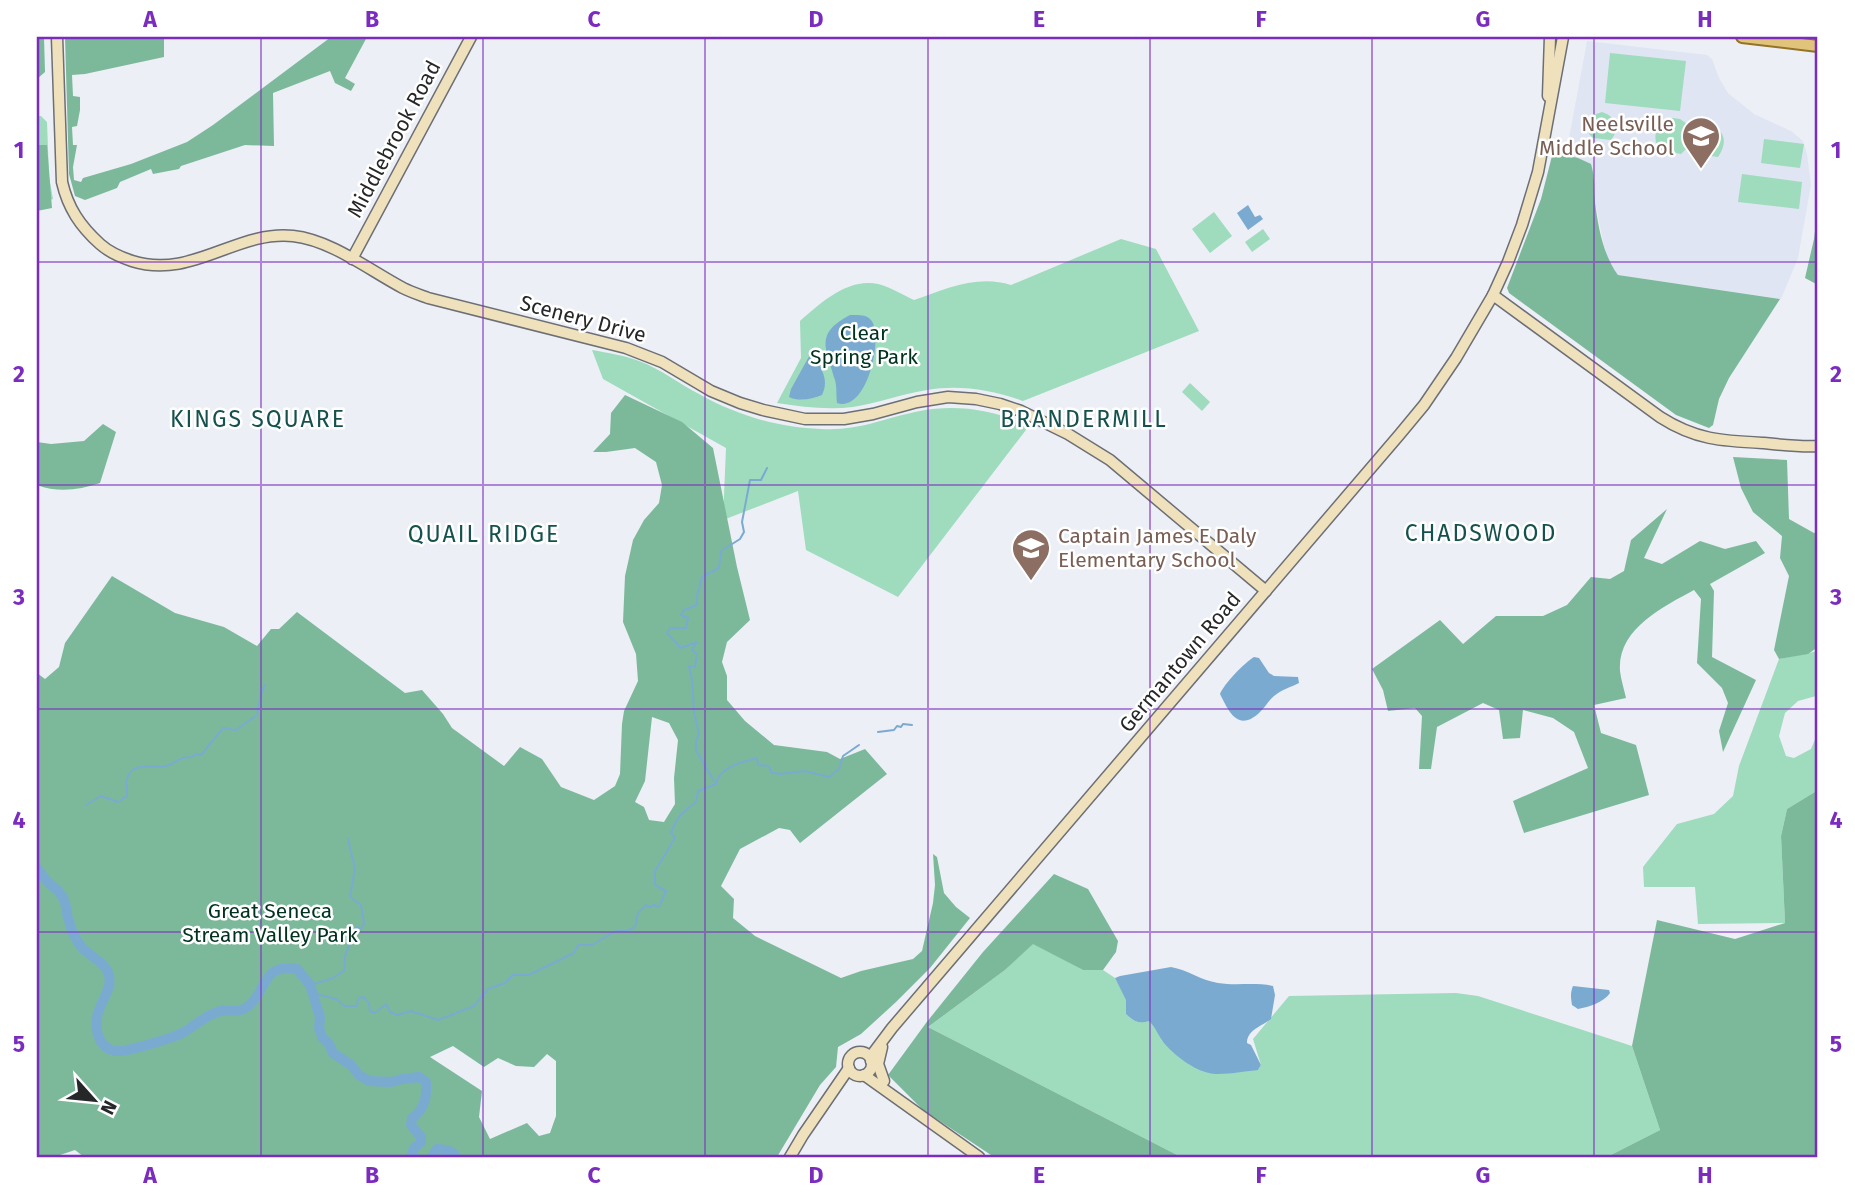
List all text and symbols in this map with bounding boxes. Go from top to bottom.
text: A [142,5,157,33]
text: B [365,5,379,33]
text: C [587,5,601,33]
text: D [809,5,824,33]
text: E [1033,5,1045,33]
text: F [1255,5,1267,33]
text: G [1476,5,1490,33]
text: H [1697,5,1713,33]
street label: Middlebrook Road [342,56,446,222]
place label: Neelsville Middle School [1539,111,1674,161]
school or university icon: Neelsville Middle School [1680,115,1722,170]
text: 1 [14,136,24,164]
text: 1 [1831,136,1841,164]
street label: Scenery Drive [517,290,649,348]
park label: Clear Spring Park [810,320,918,370]
text: 2 [13,360,25,388]
text: 2 [1830,360,1842,388]
district label: KINGS SQUARE [170,405,346,433]
district label: BRANDERMILL [1000,405,1168,433]
district label: CHADSWOOD [1405,519,1557,547]
district label: QUAIL RIDGE [408,520,560,548]
place label: Captain James E Daly Elementary School [1058,523,1257,573]
school or university icon: Captain James E Daly Elementary School [1010,527,1052,582]
text: 3 [12,583,25,611]
text: 3 [1829,583,1842,611]
street label: Germantown Road [1114,586,1246,738]
text: 4 [13,806,26,834]
text: 4 [1830,806,1843,834]
park label: Great Seneca Stream Valley Park [182,898,358,948]
text: 5 [13,1030,25,1058]
text: 5 [1830,1030,1842,1058]
north arrow [60,1064,130,1134]
text: N [96,1097,122,1118]
text: A [142,1161,157,1189]
text: B [365,1161,379,1189]
text: C [587,1161,601,1189]
text: D [809,1161,824,1189]
text: E [1033,1161,1045,1189]
text: F [1255,1161,1267,1189]
text: G [1476,1161,1490,1189]
text: H [1697,1161,1713,1189]

